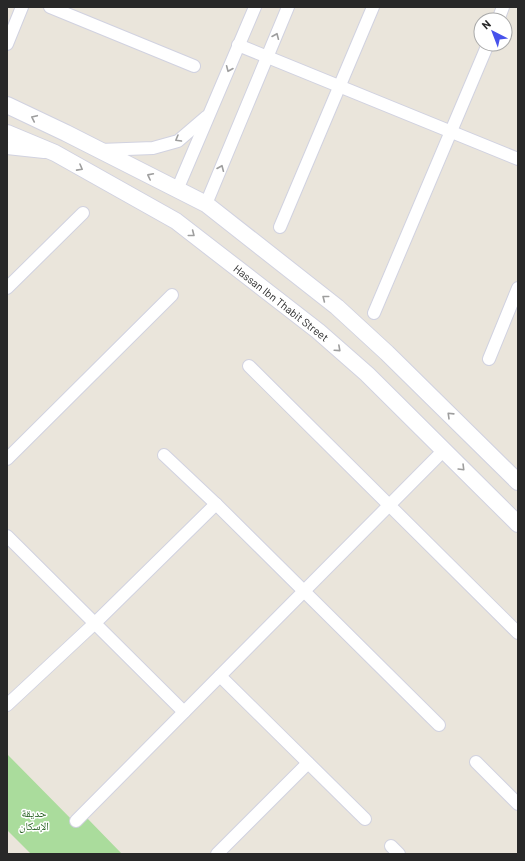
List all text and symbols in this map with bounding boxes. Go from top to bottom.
north arrow [473,12,513,52]
text: N [479,17,493,31]
one-way arrow [271,32,279,40]
one-way arrow [225,65,233,72]
one-way arrow [30,115,38,123]
one-way arrow [175,135,182,142]
one-way arrow [76,163,83,170]
one-way arrow [216,165,224,172]
one-way arrow [146,173,154,181]
one-way arrow [187,229,194,236]
street label: Hassan Ibn Thabit Street [231,262,331,344]
one-way arrow [322,295,329,302]
one-way arrow [333,344,341,351]
one-way arrow [447,412,455,420]
one-way arrow [457,463,465,471]
park label: حديقة الإسكان [19,806,49,833]

